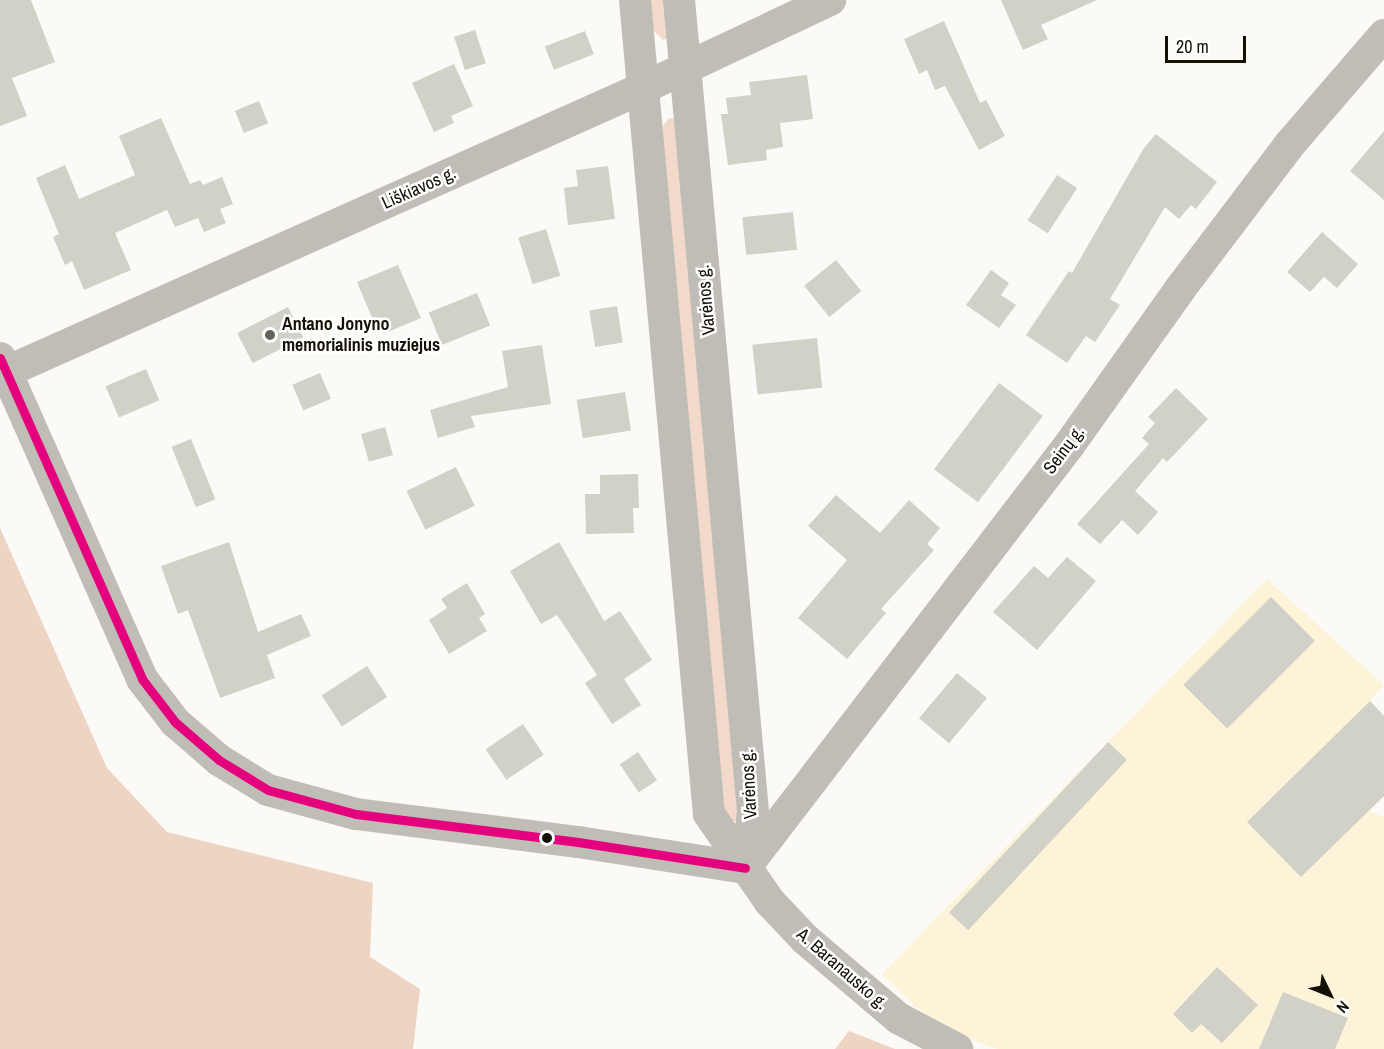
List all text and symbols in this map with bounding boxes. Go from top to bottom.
scale bar [1168,24,1249,62]
text: 20 m [1176,34,1209,59]
street label: Liškiavos g. [379,162,459,214]
street label: Varėnos g. [692,264,720,336]
place label: Antano Jonyno memorialinis muziejus [282,314,440,356]
marker: Antano Jonyno memorialinis muziejus [263,328,277,342]
street label: Seinų g. [1039,422,1089,478]
street label: Varėnos g. [736,748,762,820]
unlabelled marker [541,832,553,844]
street label: A. Baranausko g. [792,924,892,1014]
north arrow [1300,965,1360,1025]
text: N [1332,996,1354,1018]

